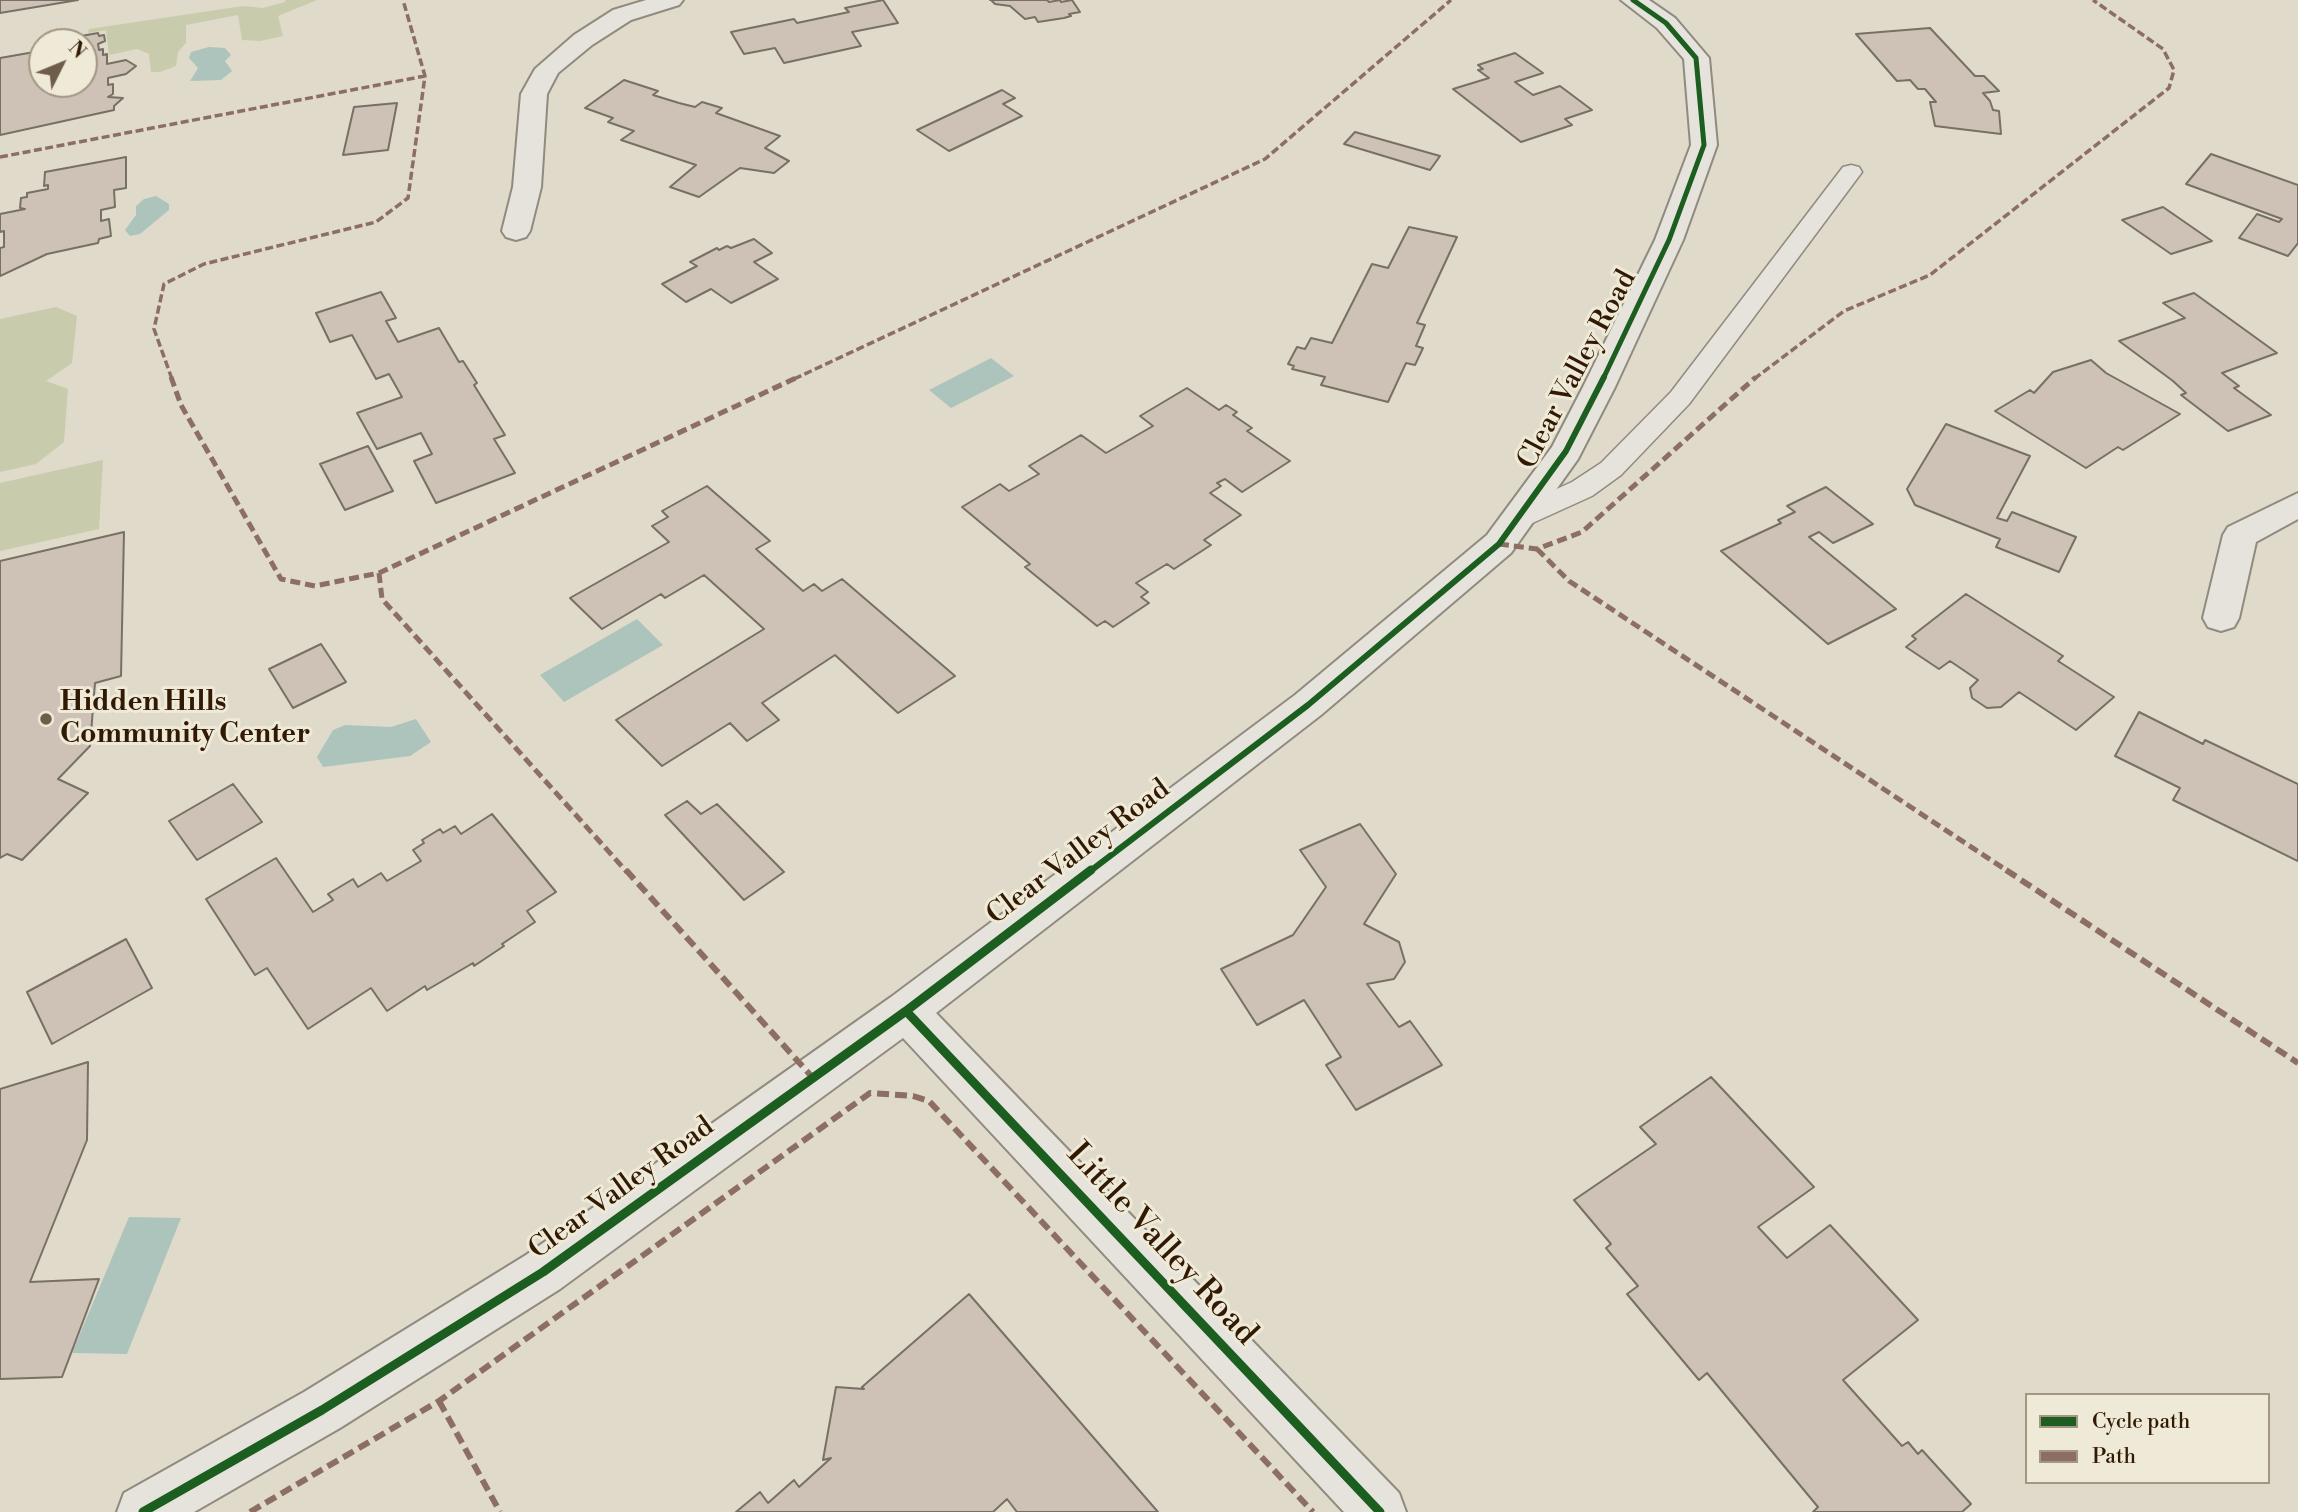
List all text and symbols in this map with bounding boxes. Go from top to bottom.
north arrow [28,28,98,98]
text: N [63,36,91,64]
street label: Clear Valley Road [1511,265,1645,475]
place label: Hidden Hills Community Center [60,686,310,752]
marker: Hidden Hills Community Center [38,711,54,727]
street label: Clear Valley Road [981,773,1177,933]
street label: Clear Valley Road [523,1111,721,1267]
street label: Little Valley Road [1057,1136,1265,1354]
legend [2025,1393,2270,1484]
text: Cycle path [2092,1409,2190,1435]
text: Path [2092,1444,2136,1470]

